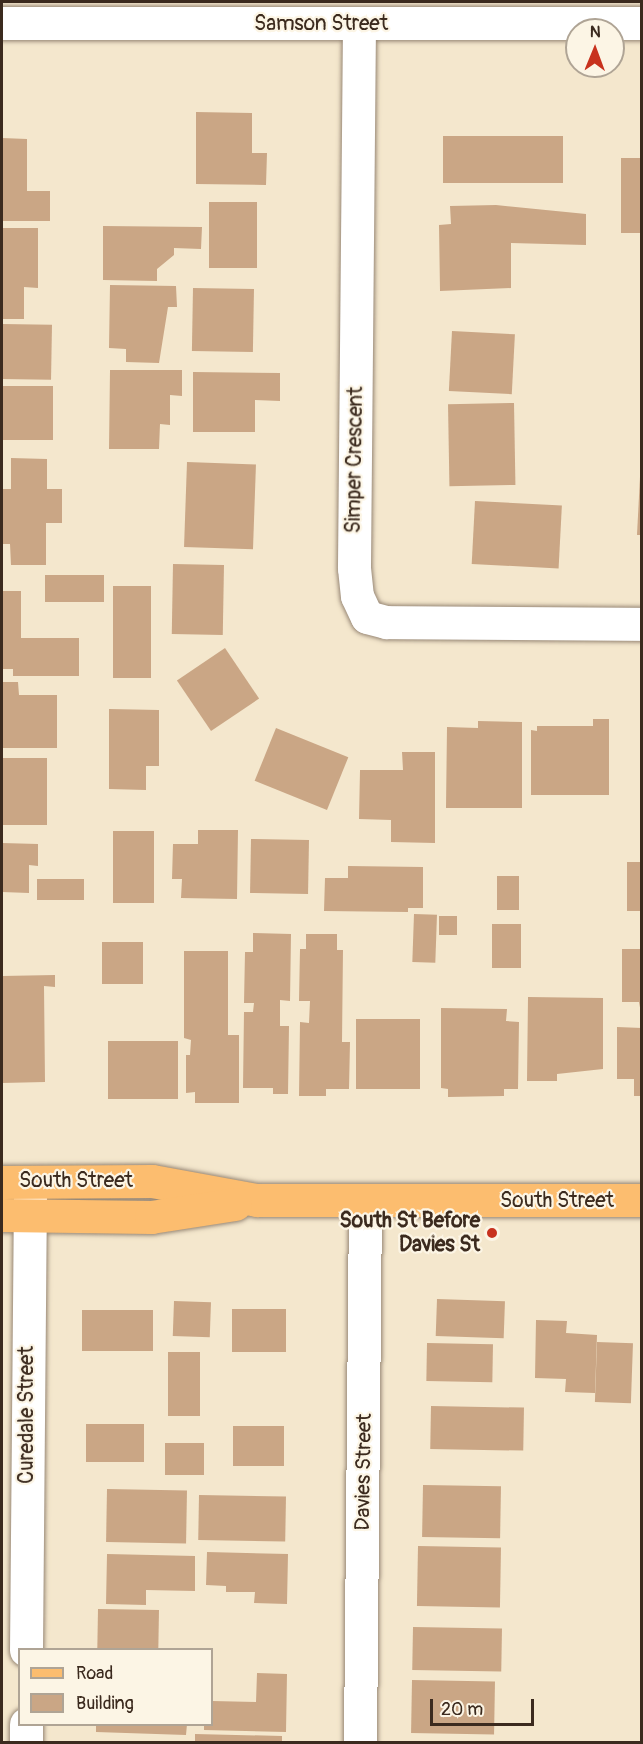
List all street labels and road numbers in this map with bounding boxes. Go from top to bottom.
street label: Samson Street [254,11,388,37]
street label: Simper Crescent [341,386,369,534]
street label: South Street [19,1168,133,1194]
street label: South Street [500,1188,614,1214]
street label: Curedale Street [14,1346,40,1484]
street label: Davies Street [350,1413,378,1531]

